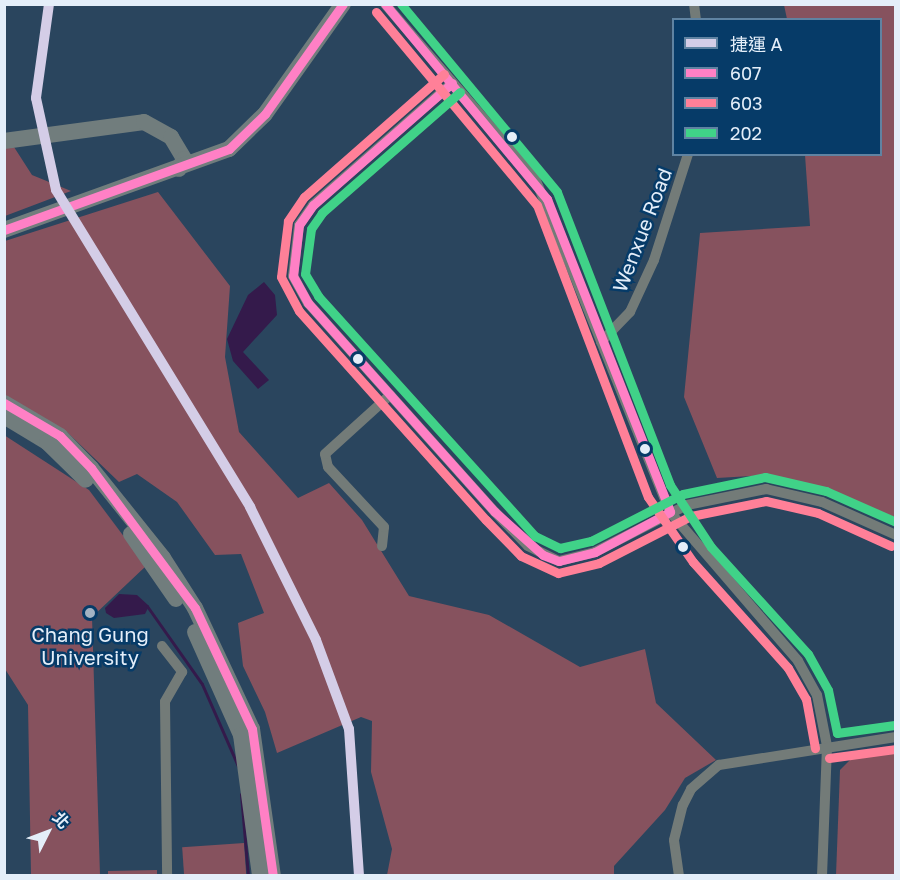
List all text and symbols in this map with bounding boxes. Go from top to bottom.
legend [672,18,882,156]
text: 捷運 A [730,33,783,55]
text: 607 [730,62,762,84]
text: 603 [730,92,763,114]
text: 202 [730,122,762,144]
unlabelled marker [506,131,518,143]
street label: Wenxue Road [607,165,677,295]
unlabelled marker [352,353,364,365]
unlabelled marker [639,443,651,455]
unlabelled marker [677,541,689,553]
marker: Chang Gung University [83,606,97,620]
place label: Chang Gung University [31,622,149,669]
north arrow [18,802,78,862]
text: 北 [49,807,74,833]

